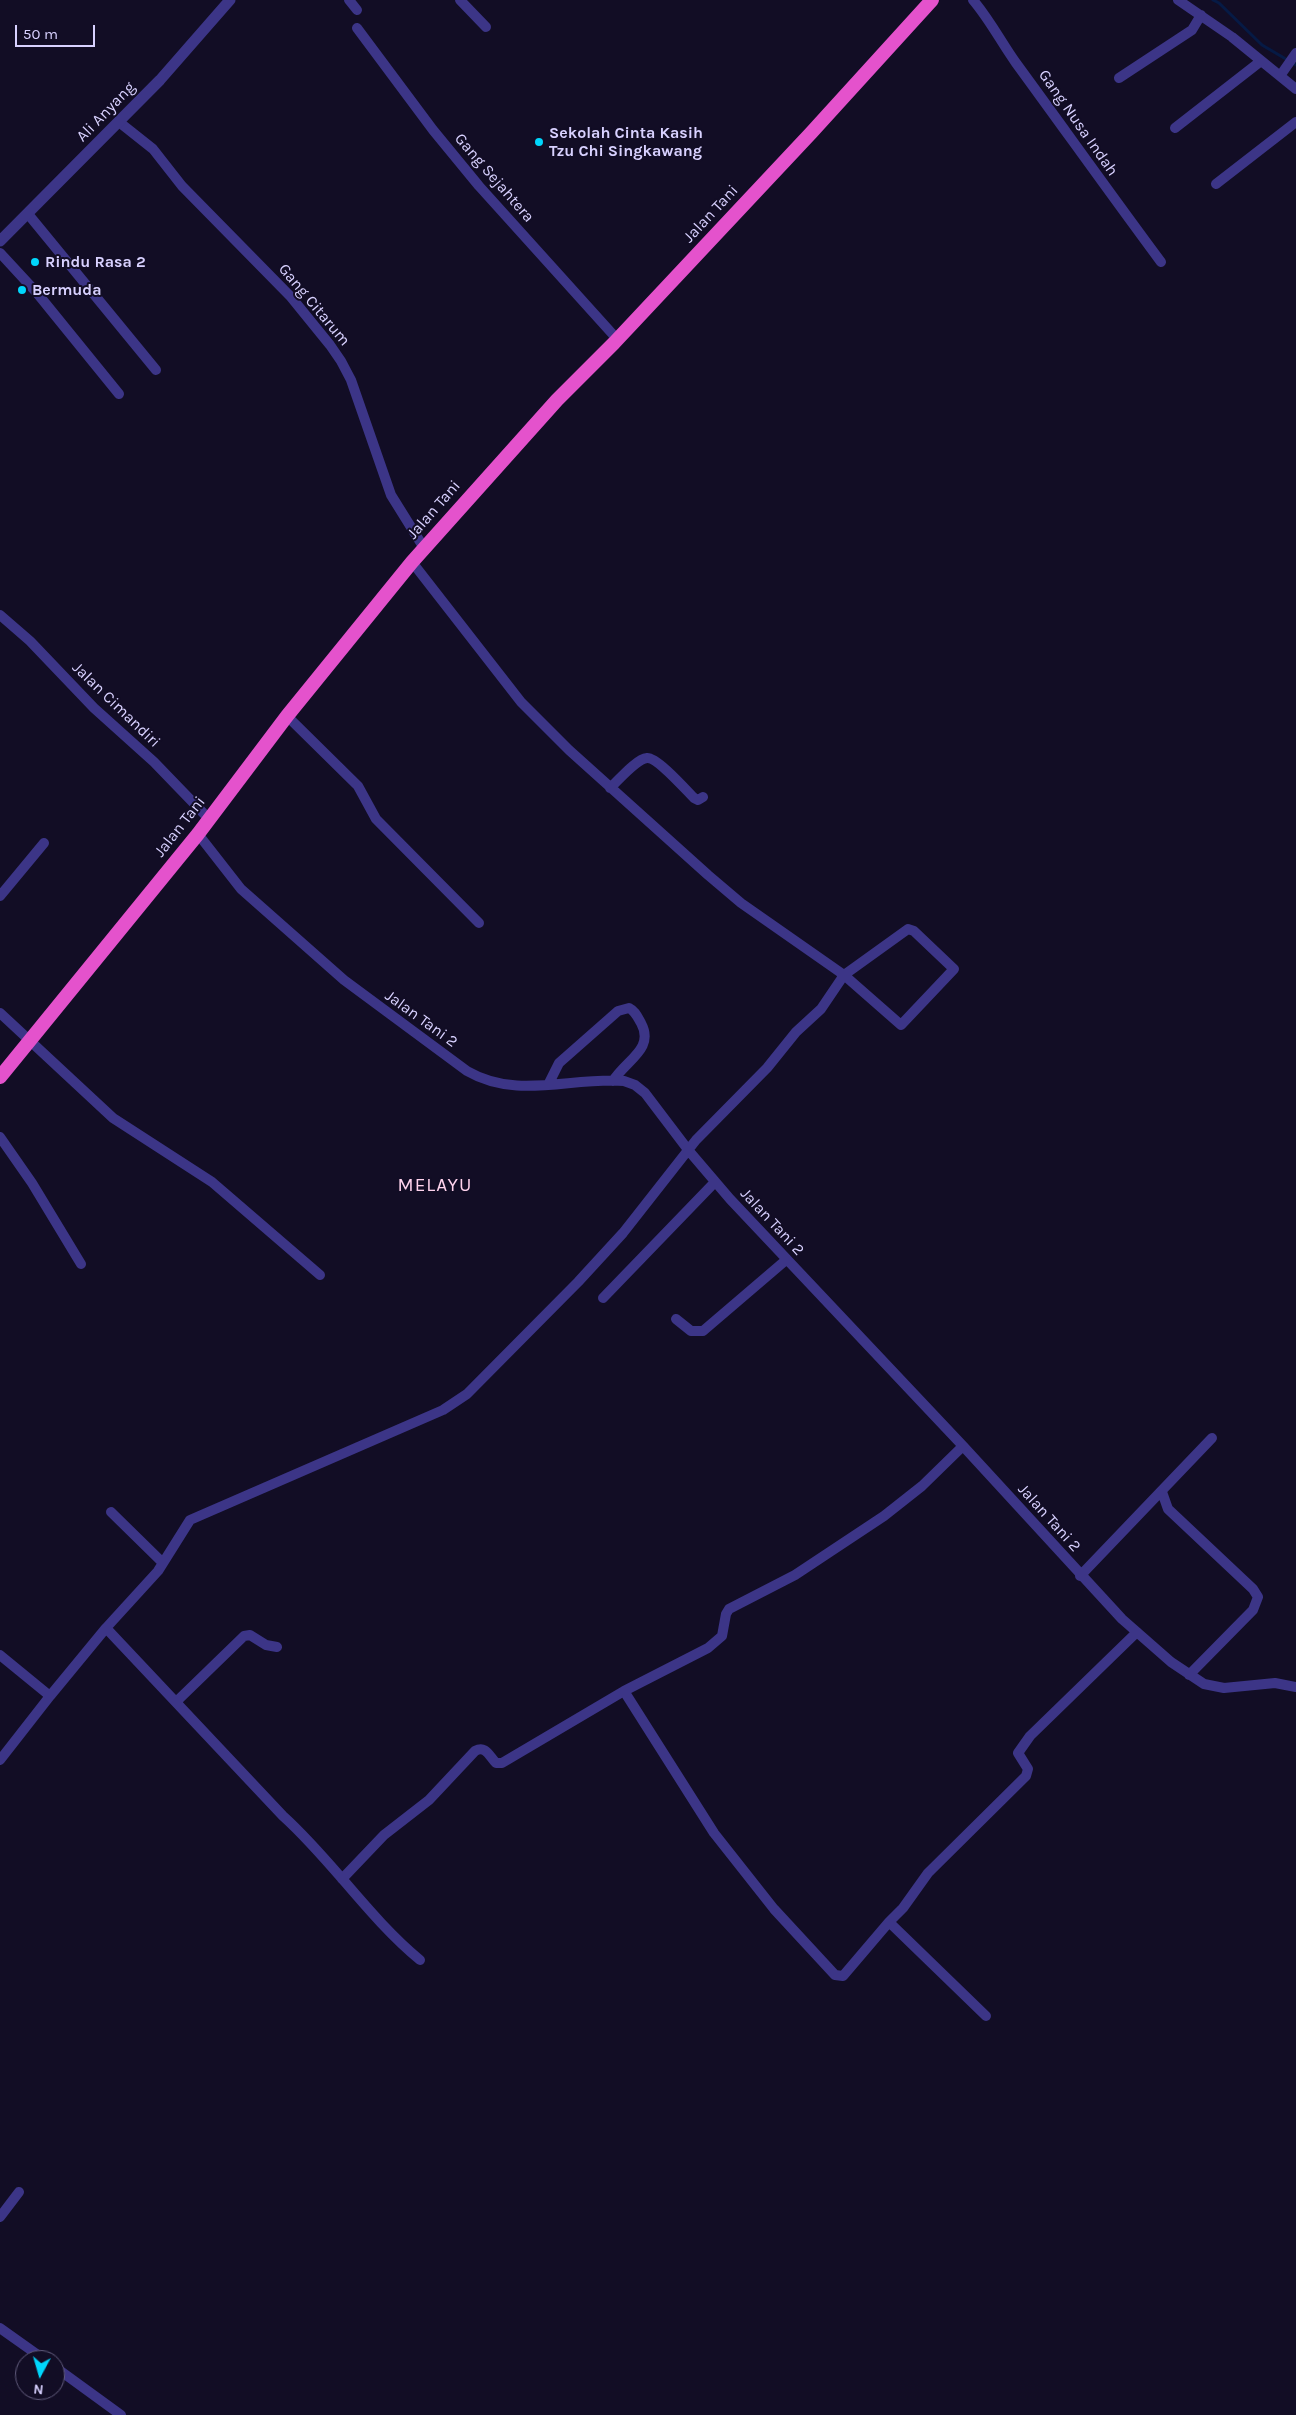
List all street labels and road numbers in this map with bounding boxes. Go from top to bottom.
street label: Gang Nusa Indah [1034,66,1122,180]
street label: Ali Anyang [73,78,139,146]
street label: Gang Sejahtera [450,130,538,226]
street label: Jalan Tani [679,181,743,247]
street label: Gang Citarum [274,260,354,350]
street label: Jalan Tani [403,477,465,543]
street label: Jalan Cimandiri [68,658,164,752]
street label: Jalan Tani [150,793,210,861]
street label: Jalan Tani 2 [381,986,461,1052]
street label: Jalan Tani 2 [736,1184,808,1260]
street label: Jalan Tani 2 [1013,1480,1085,1556]

